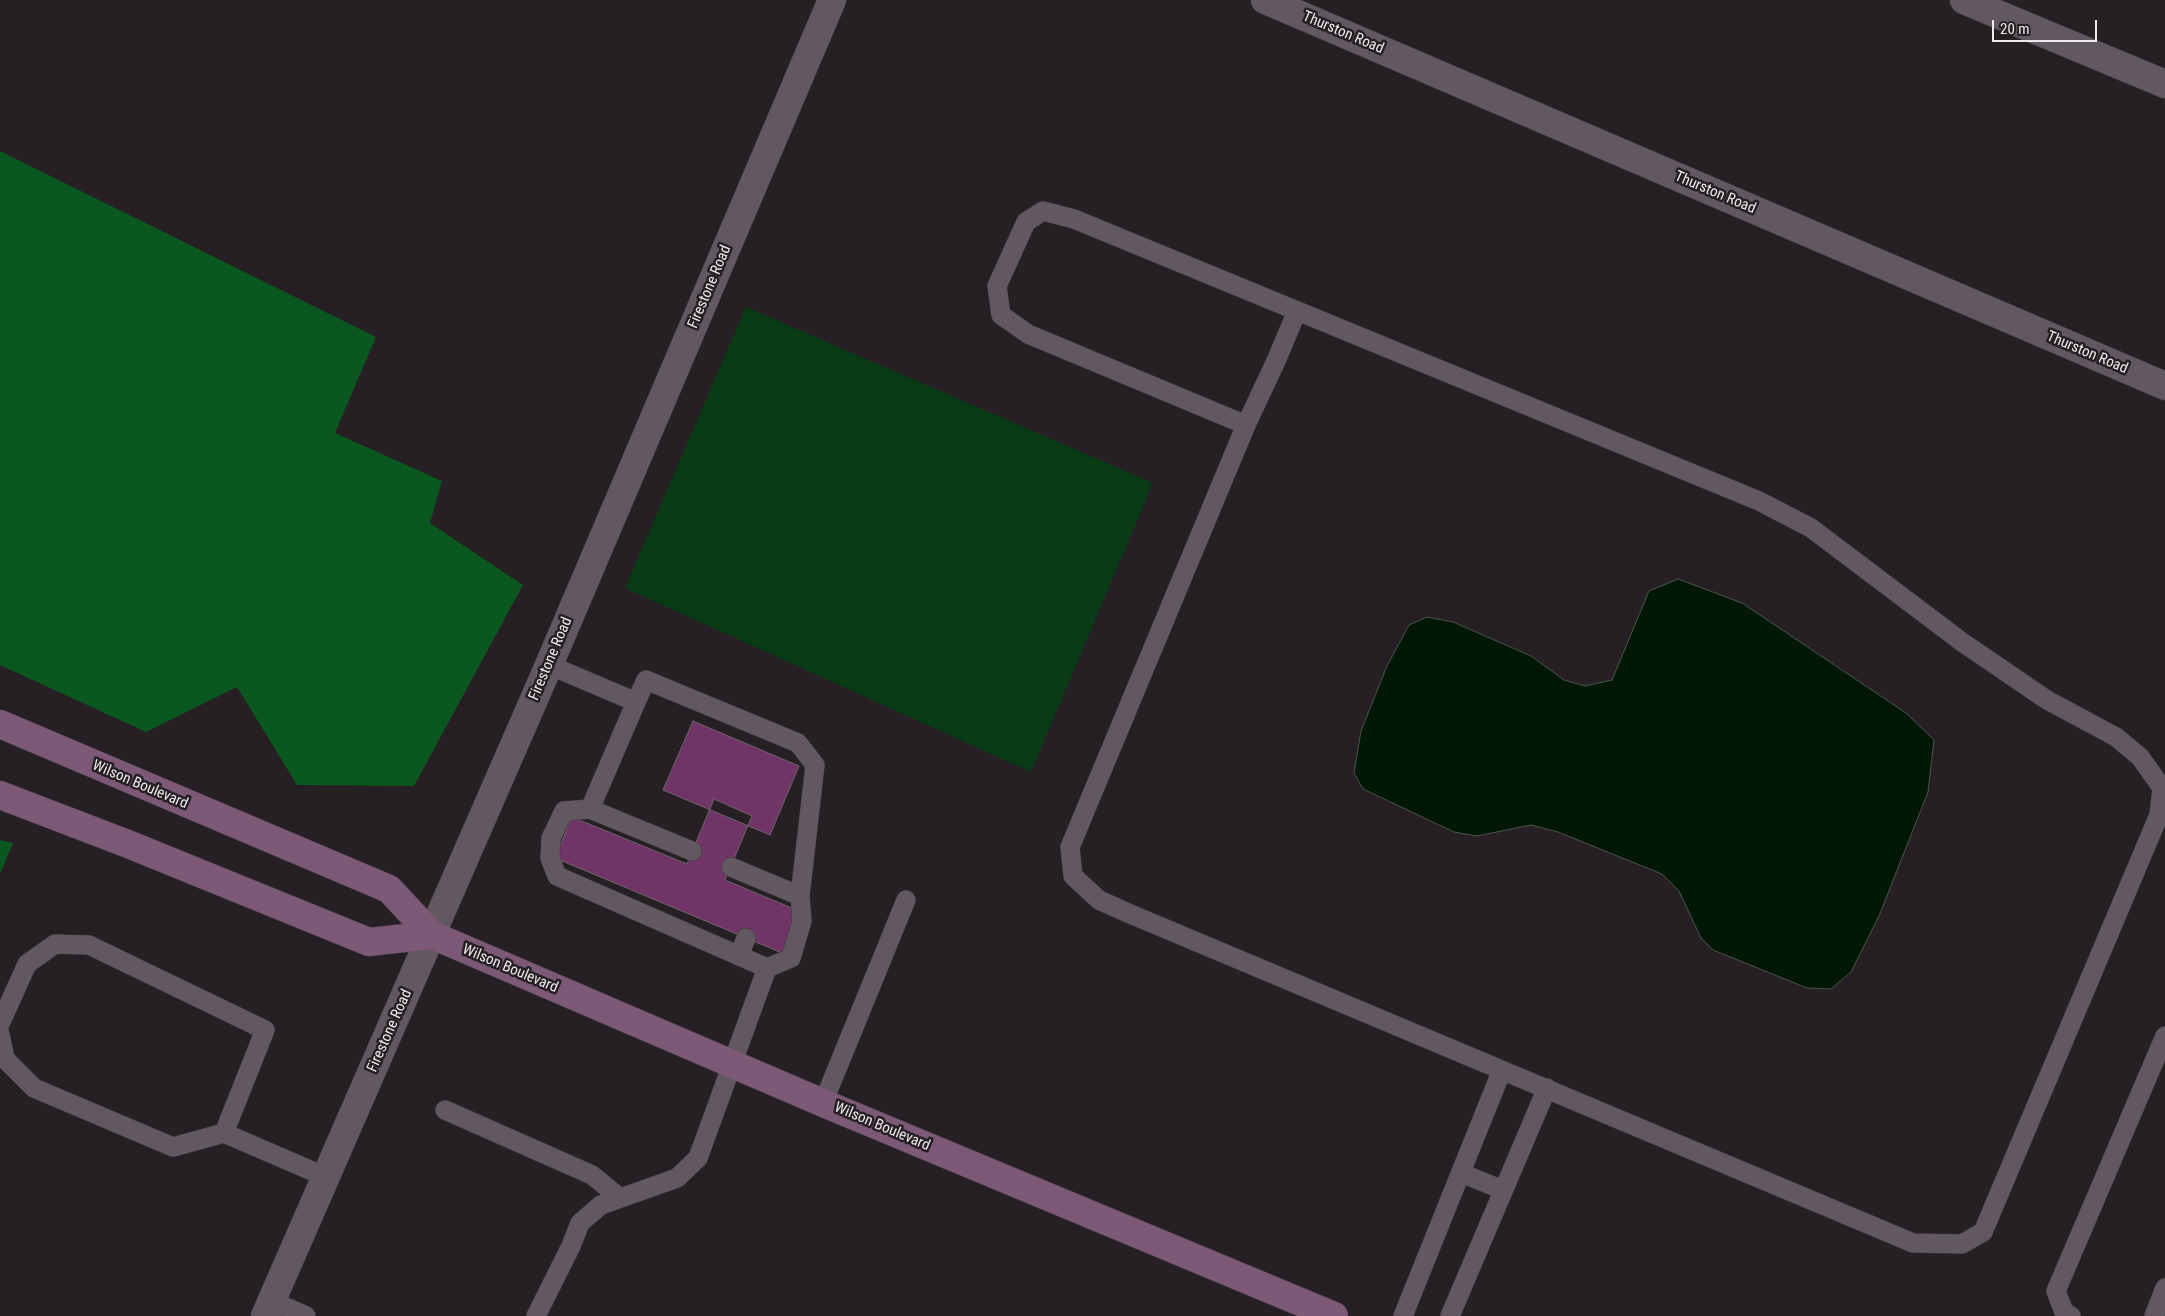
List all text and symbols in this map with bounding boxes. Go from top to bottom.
street label: Thurston Road [1300,8,1386,58]
scale bar [1995,10,2100,42]
text: 20 m [2000,20,2030,38]
street label: Thurston Road [1672,168,1758,218]
street label: Firestone Road [684,243,736,331]
street label: Thurston Road [2044,328,2130,378]
street label: Firestone Road [525,615,577,703]
street label: Wilson Boulevard [89,757,191,813]
street label: Wilson Boulevard [459,941,561,997]
street label: Firestone Road [364,987,416,1075]
street label: Wilson Boulevard [831,1099,933,1155]

